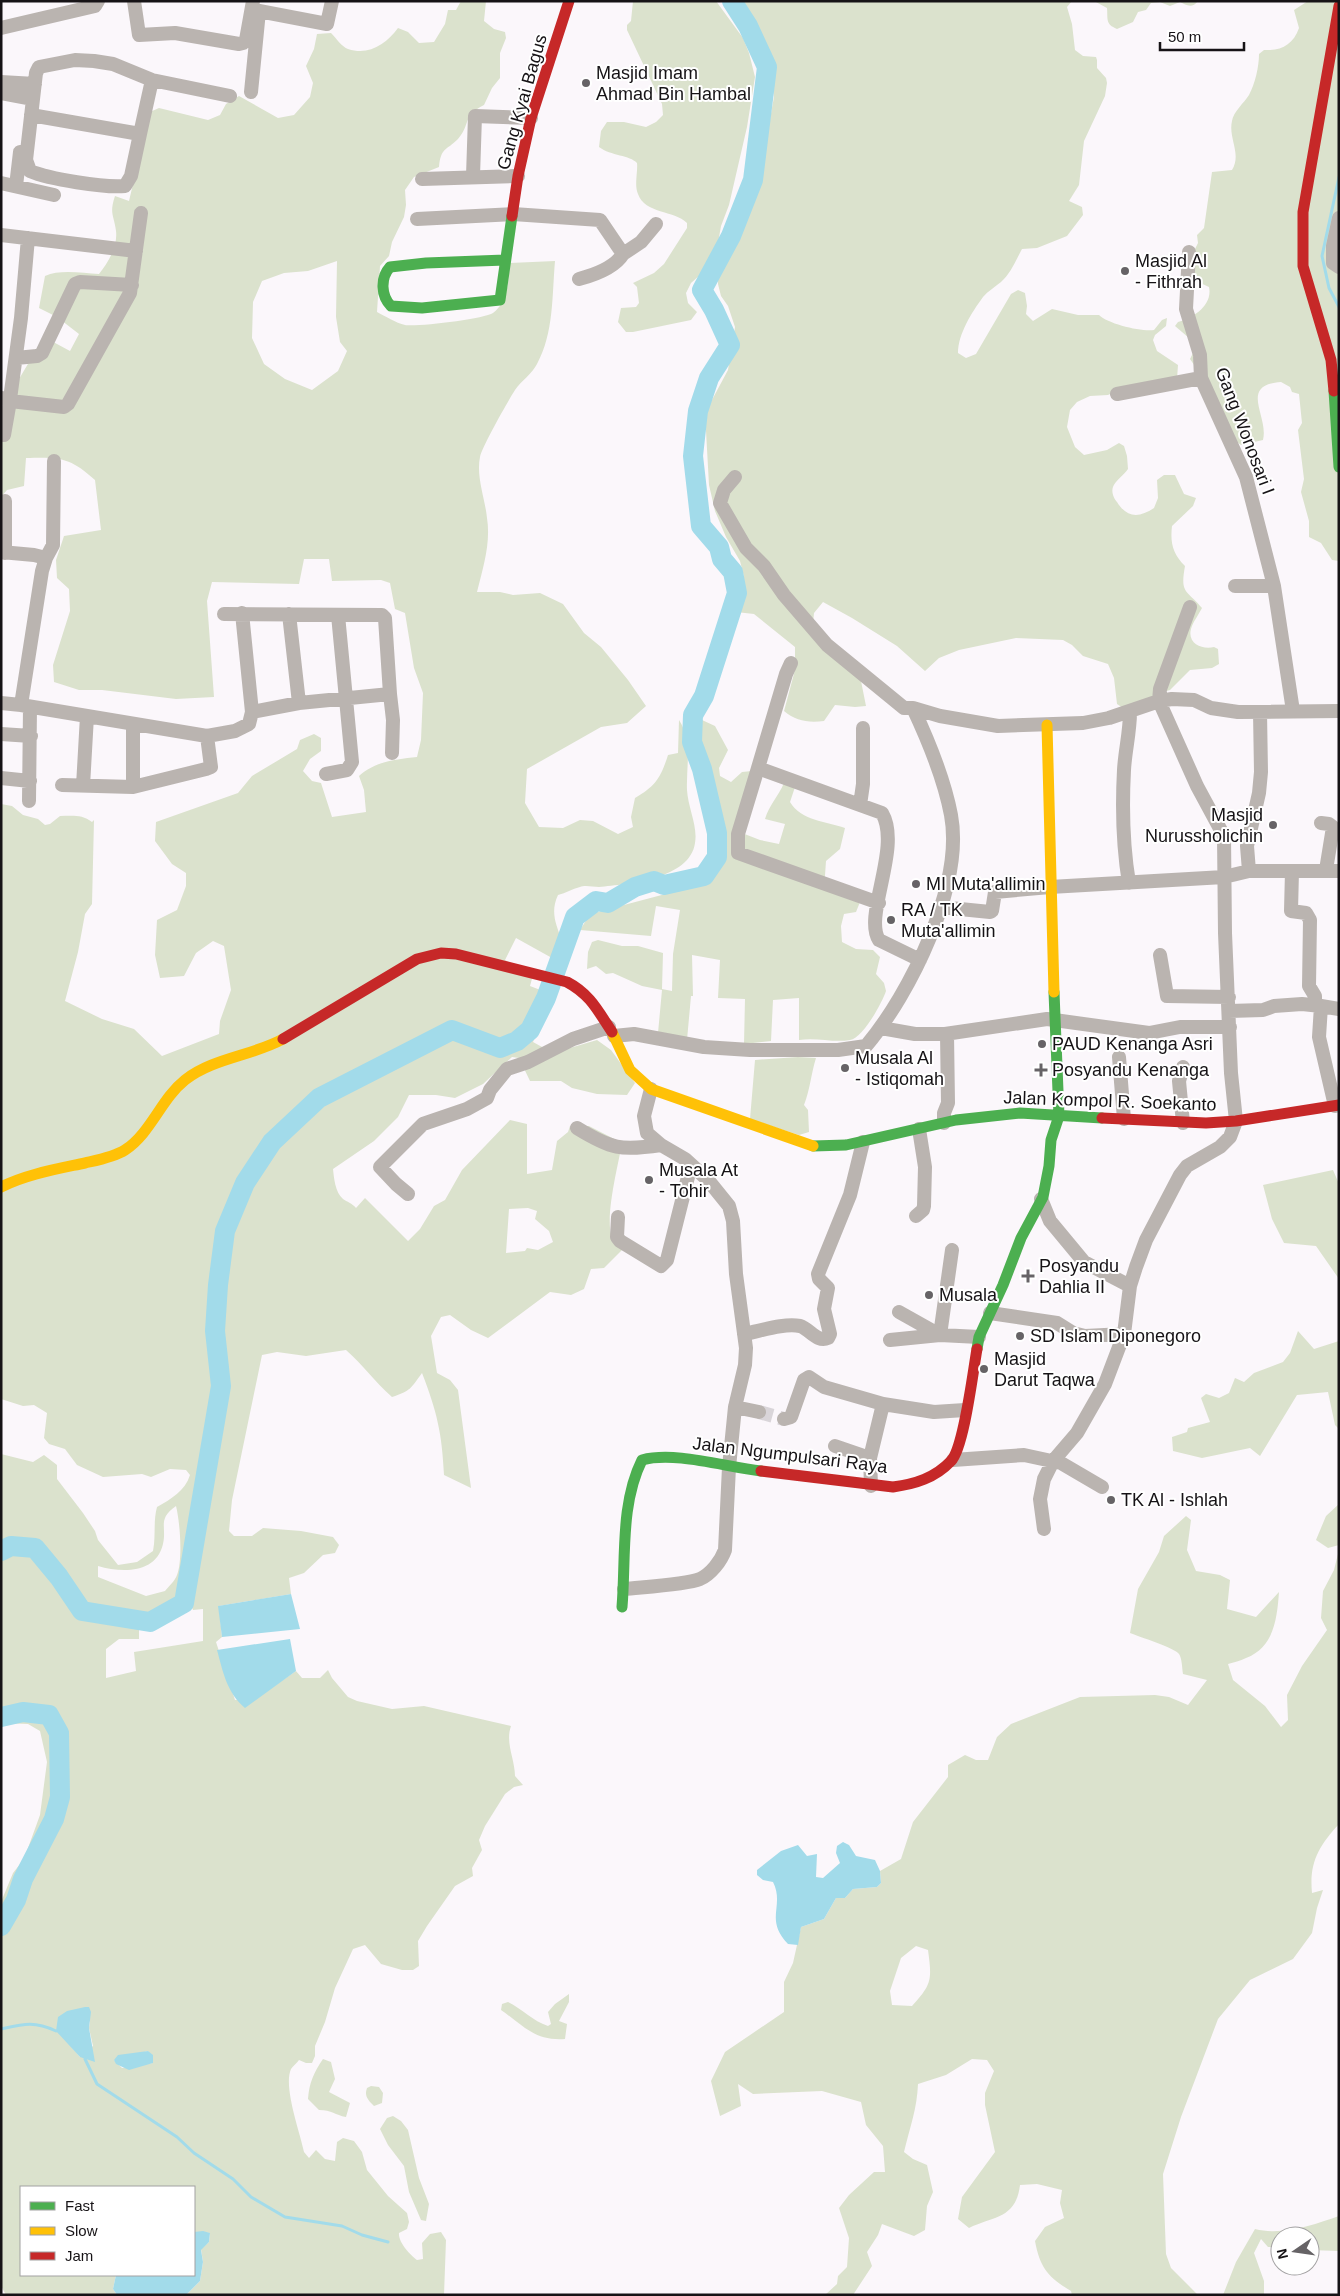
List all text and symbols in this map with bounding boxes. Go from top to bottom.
scale bar [1160,20,1244,52]
text: 50 m [1168,28,1201,45]
street label: Gang Kyai Bagus [493,32,551,172]
place label: Masjid Imam Ahmad Bin Hambal [596,63,751,104]
marker: Masjid Imam Ahmad Bin Hambal [580,77,592,89]
place label: Masjid Al - Fithrah [1135,251,1207,292]
marker: Masjid Al - Fithrah [1119,265,1131,277]
street label: Gang Wonosari I [1212,365,1278,497]
place label: Masjid Nurussholichin [1145,805,1263,846]
marker: Masjid Nurussholichin [1267,819,1279,831]
place label: MI Muta'allimin [926,874,1045,894]
marker: MI Muta'allimin [910,878,922,890]
place label: RA / TK Muta'allimin [901,900,995,941]
marker: RA / TK Muta'allimin [885,914,897,926]
place label: PAUD Kenanga Asri [1052,1034,1213,1054]
marker: PAUD Kenanga Asri [1036,1038,1048,1050]
place label: Musala Al - Istiqomah [855,1048,944,1089]
place label: Posyandu Kenanga [1052,1060,1210,1080]
marker: Musala Al - Istiqomah [839,1062,851,1074]
marker: Posyandu Kenanga [1034,1063,1048,1077]
street label: Jalan Kompol R. Soekanto [1003,1087,1217,1115]
place label: Musala At - Tohir [659,1160,738,1201]
marker: Musala At - Tohir [643,1174,655,1186]
place label: Posyandu Dahlia II [1039,1256,1119,1297]
marker: Posyandu Dahlia II [1021,1269,1035,1283]
place label: Musala [939,1285,998,1305]
marker: Musala [923,1289,935,1301]
place label: SD Islam Diponegoro [1030,1326,1201,1346]
marker: SD Islam Diponegoro [1014,1330,1026,1342]
place label: Masjid Darut Taqwa [994,1349,1096,1390]
marker: Masjid Darut Taqwa [978,1363,990,1375]
street label: Jalan Ngumpulsari Raya [691,1433,890,1477]
place label: TK Al - Ishlah [1121,1490,1228,1510]
marker: TK Al - Ishlah [1105,1494,1117,1506]
legend [20,2186,195,2276]
text: Fast [65,2197,95,2214]
text: Slow [65,2222,98,2239]
north arrow [1270,2226,1320,2276]
text: Jam [65,2247,93,2264]
text: N [1273,2247,1291,2261]

